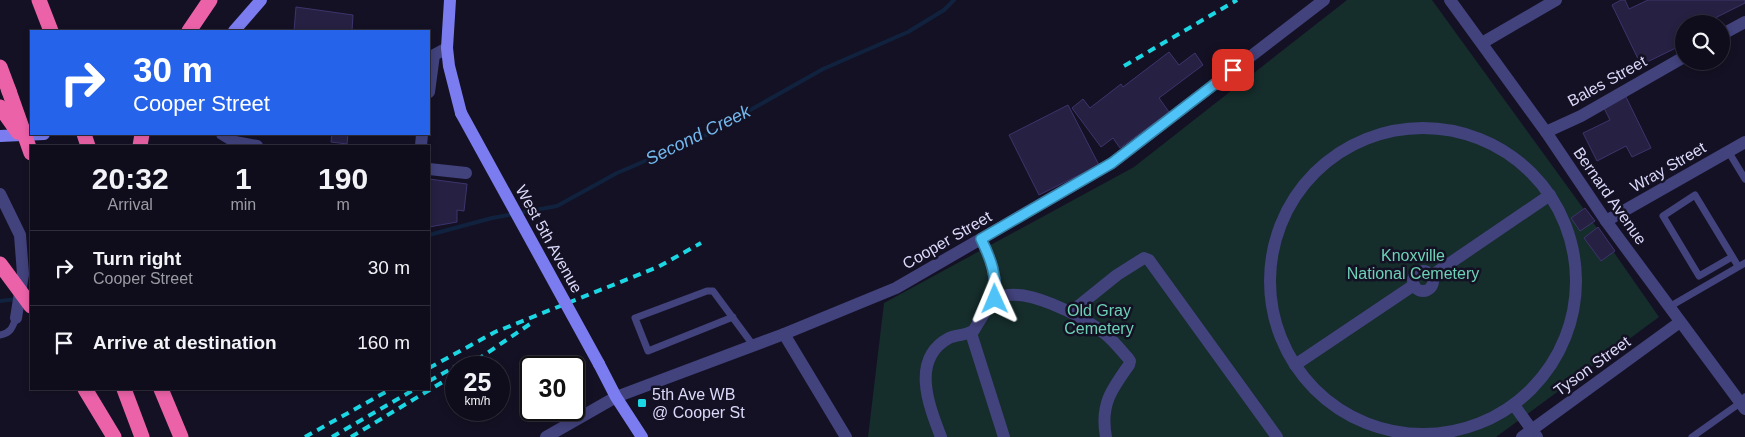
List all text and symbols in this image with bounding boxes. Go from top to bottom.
map controls [1675,15,1730,70]
button: search [1675,15,1730,70]
pin [1212,49,1254,91]
icon: right [50,50,115,115]
text: 30 m [133,50,213,89]
street label: Bales Street [1565,52,1650,110]
icon: arrive [1219,56,1247,84]
text: Cooper Street [133,91,270,116]
water label: Second Creek [642,101,755,169]
street label: Wray Street [1627,138,1709,195]
street label: Bernard Avenue [1570,144,1650,248]
text: 20:32 [92,162,169,195]
text: 1 [235,162,252,195]
text: 190 [318,162,368,195]
street label: West 5th Avenue [512,182,586,296]
text: Arrival [108,196,153,213]
text: min [230,196,256,213]
text: m [336,196,350,213]
street label: Cooper Street [900,207,995,272]
park label: Knoxville National Cemetery [1347,247,1479,282]
text: Turn right [93,248,181,269]
icon: right [50,254,78,282]
text: 30 m [368,257,410,278]
text: Cooper Street [93,270,193,287]
position arrow [968,272,1020,324]
park label: Old Gray Cemetery [1064,302,1134,337]
icon: arrive [50,329,78,357]
text: Arrive at destination [93,332,277,353]
text: 160 m [357,332,410,353]
street label: Tyson Street [1551,332,1634,399]
speed limit sign: 30 [520,356,585,421]
text: 25 [464,368,491,396]
place label: 5th Ave WB @ Cooper St [652,386,745,421]
text: km/h [464,394,491,408]
marker: 5th Ave WB @ Cooper St [636,397,648,409]

